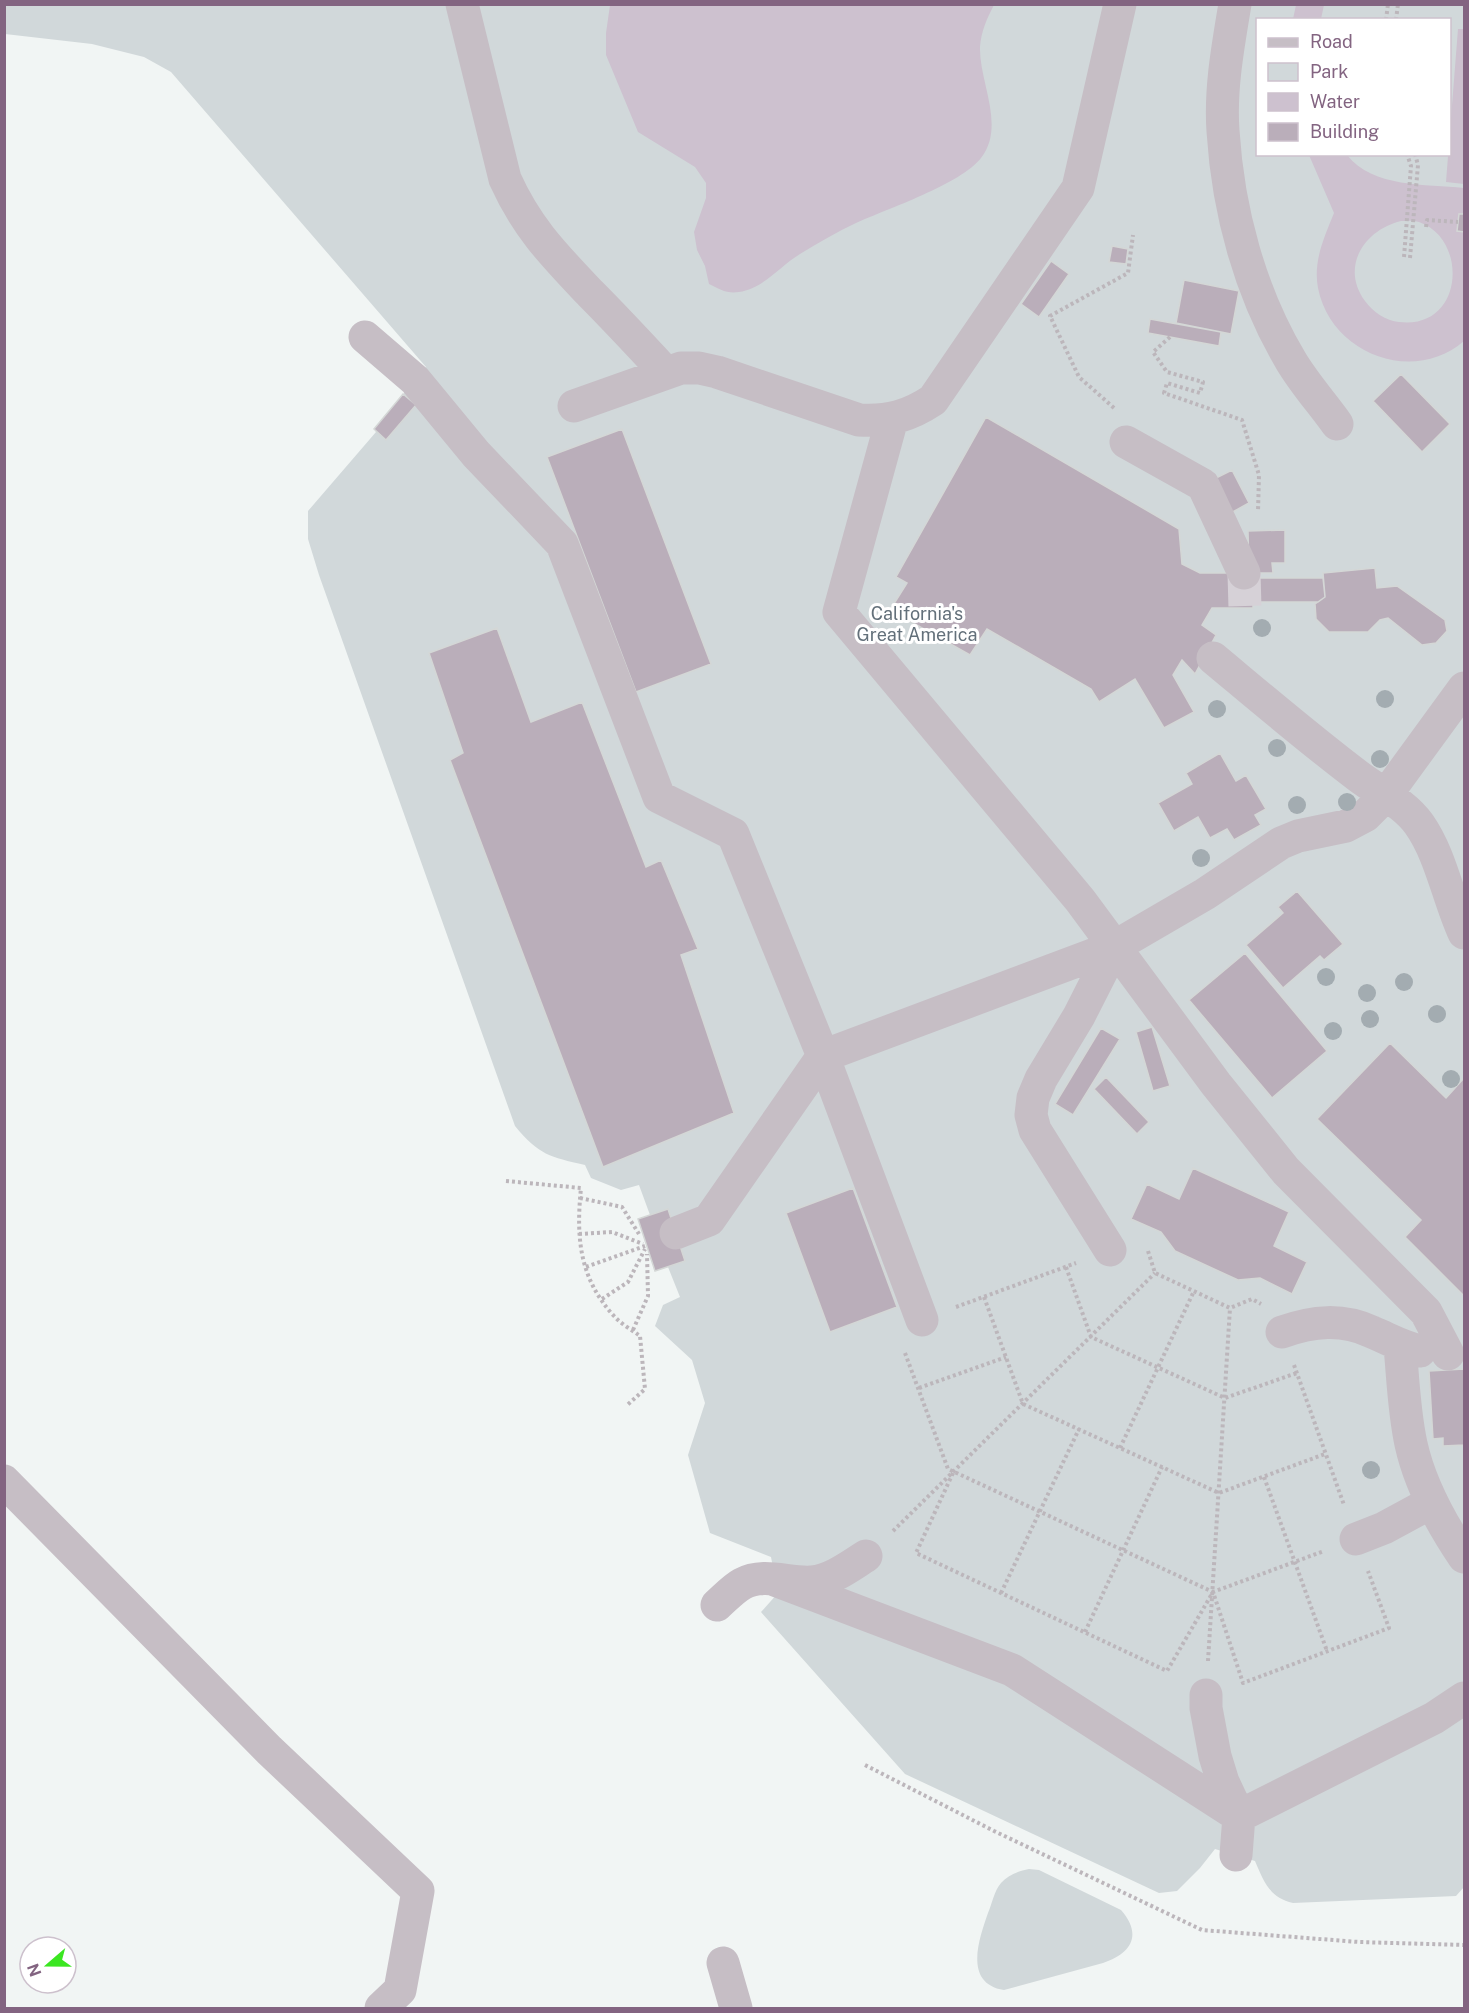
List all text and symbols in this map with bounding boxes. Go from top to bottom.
legend [1256,18,1451,156]
text: Road [1310,31,1353,52]
text: Park [1310,61,1348,82]
text: Water [1310,91,1360,112]
text: Building [1310,121,1379,142]
park label: California's Great America [857,603,977,645]
north arrow [18,1935,78,1995]
text: N [23,1961,45,1979]

